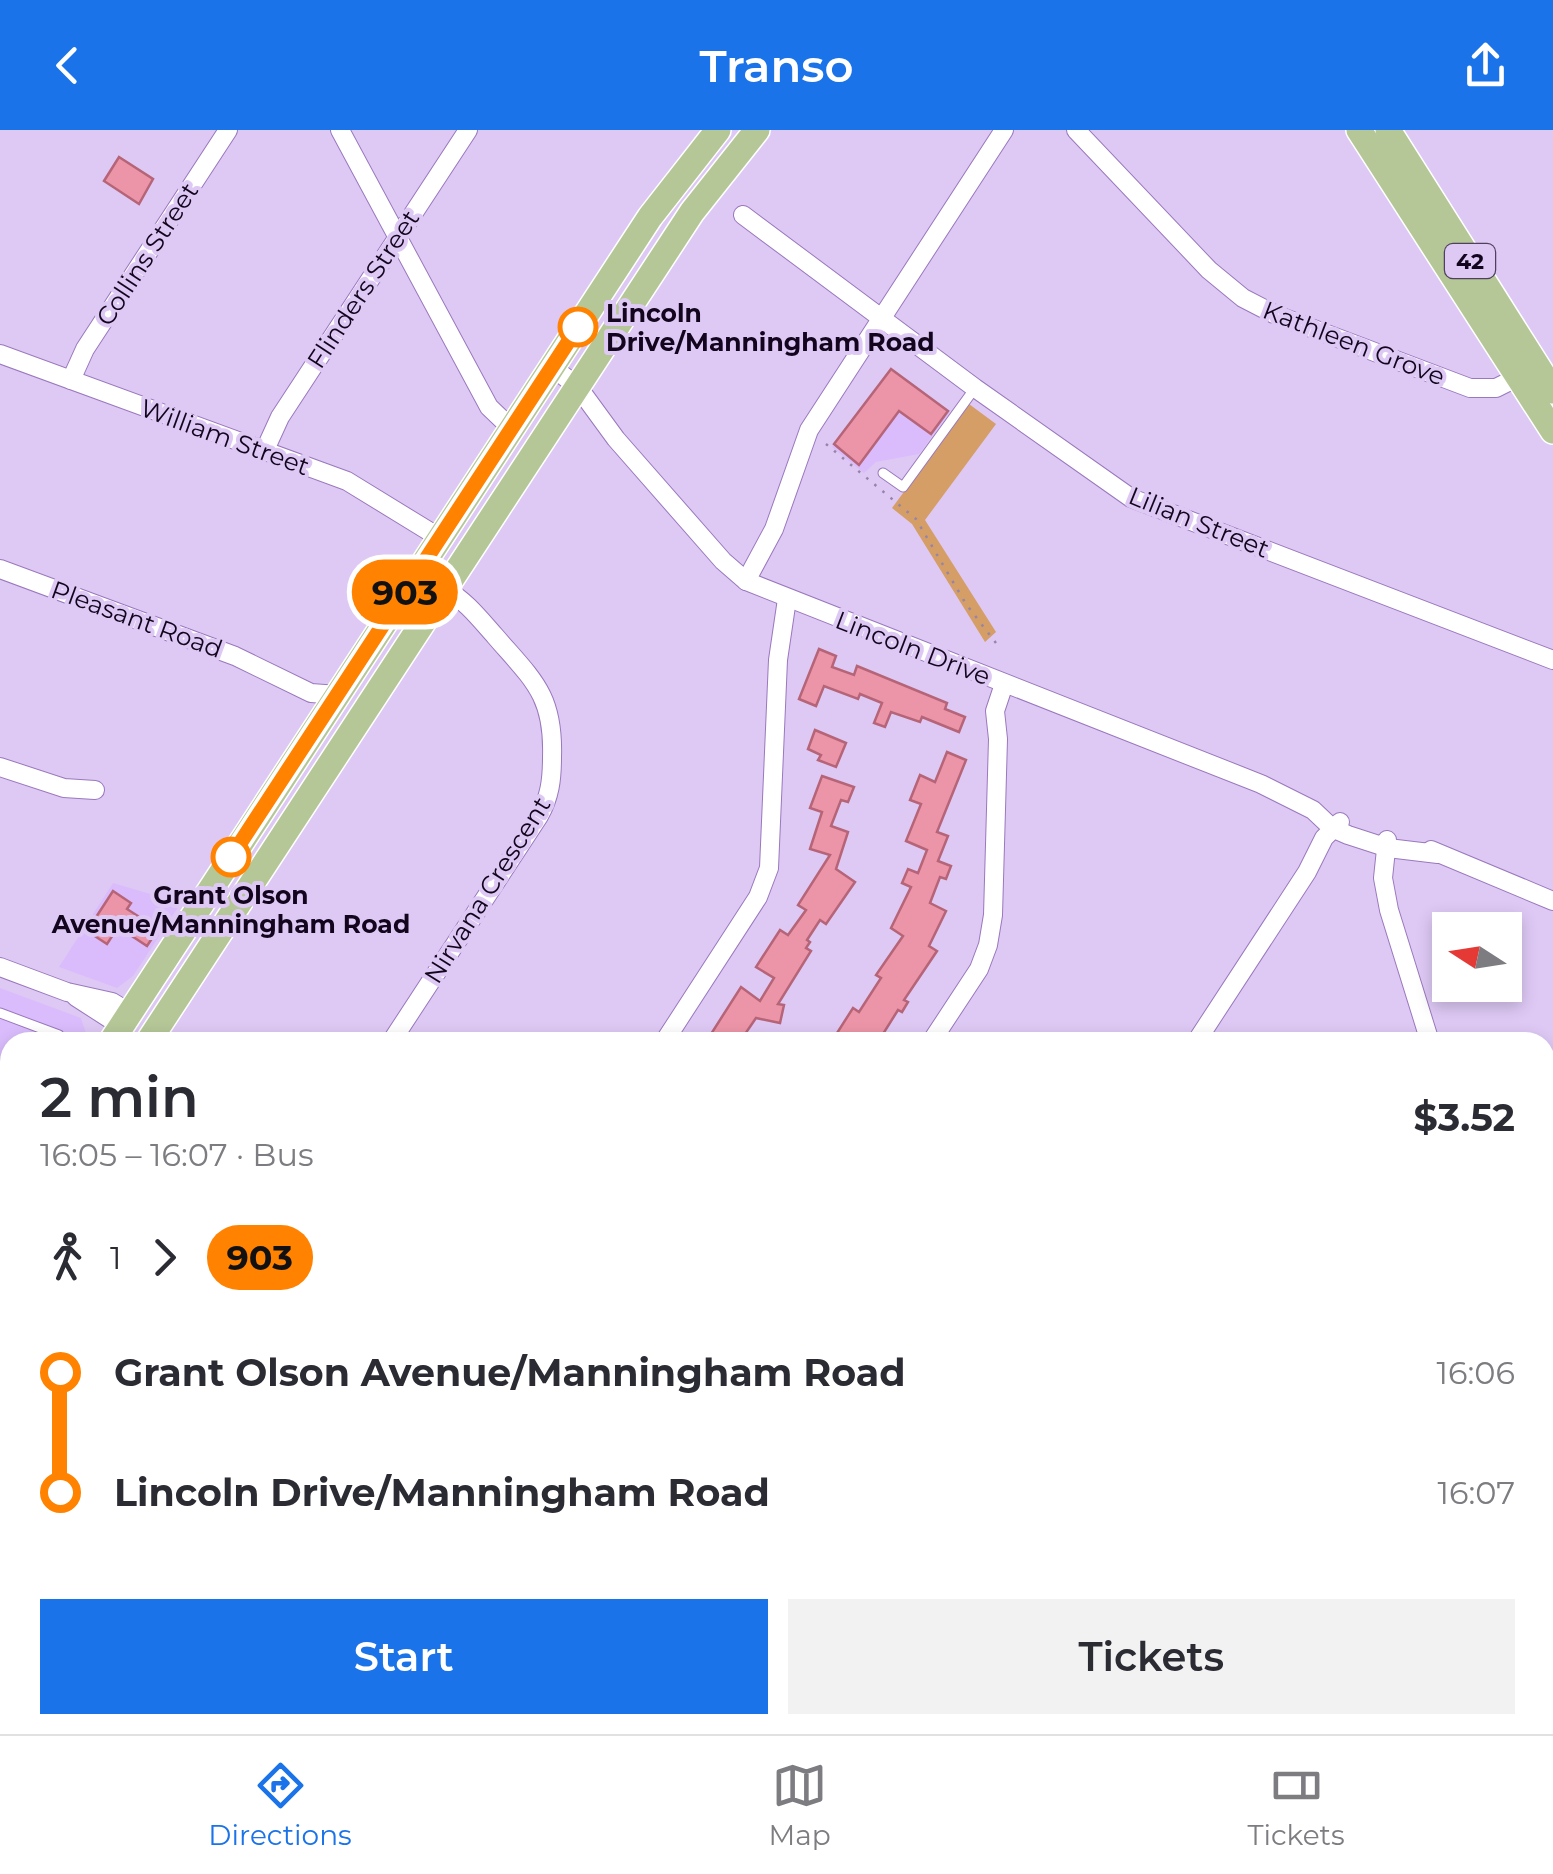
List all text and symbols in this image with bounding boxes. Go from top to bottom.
icon: back [40,38,95,93]
text: Transo [700,38,853,93]
icon: share [1458,38,1513,93]
street label: Collins Street [90,177,204,331]
street label: Flinders Street [301,204,425,374]
road number: 42 [1445,244,1495,278]
street label: Kathleen Grove [1259,295,1449,391]
place label: Lincoln Drive/Manningham Road [606,298,935,357]
marker: Lincoln Drive/Manningham Road [559,308,597,346]
street label: William Street [136,393,314,481]
street label: Lilian Street [1124,480,1274,564]
line badge: 903 [348,560,462,624]
text: 903 [372,571,438,614]
street label: Pleasant Road [47,574,227,664]
street label: Lincoln Drive [831,605,995,691]
street label: Nirvana Crescent [418,791,556,989]
marker: Grant Olson Avenue/Manningham Road [212,838,250,876]
place label: Grant Olson Avenue/Manningham Road [51,880,410,939]
north arrow [1432,912,1522,1002]
map controls [1432,912,1522,1002]
text: 2 min [40,1064,199,1131]
text: $3.52 [1414,1094,1515,1141]
text: 16:05 – 16:07 · Bus [40,1135,314,1174]
icon: walk [40,1230,95,1285]
icon: forward [137,1230,192,1285]
text: 903 [227,1236,293,1279]
text: 1 [110,1238,122,1277]
text: Grant Olson Avenue/Manningham Road [114,1349,906,1396]
text: 16:06 [1437,1353,1515,1392]
text: Lincoln Drive/Manningham Road [114,1469,770,1516]
text: 16:07 [1437,1473,1515,1512]
button: Start [40,1599,768,1714]
button: Tickets [788,1599,1515,1714]
tab: Directions [208,1758,352,1852]
tab: Map [768,1758,831,1852]
tab: Tickets [1247,1758,1345,1852]

